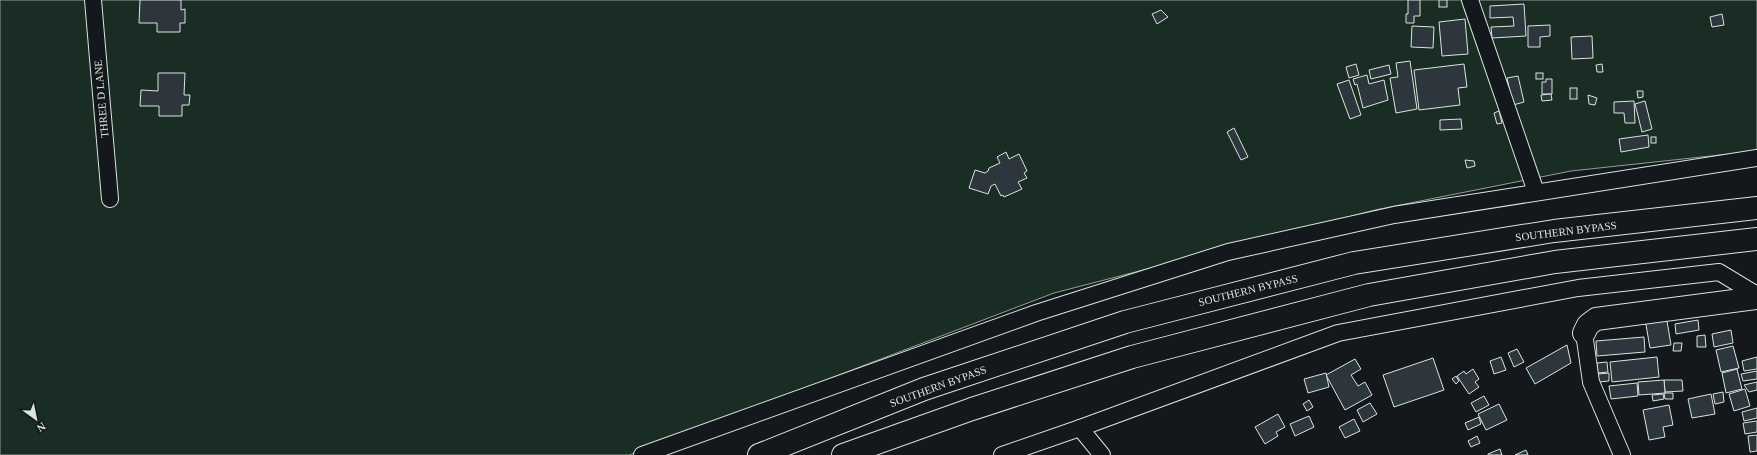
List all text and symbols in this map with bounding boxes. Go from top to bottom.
street label: THREE D LANE [92,59,110,138]
street label: SOUTHERN BYPASS [1515,219,1617,243]
street label: SOUTHERN BYPASS [1197,272,1299,308]
street label: SOUTHERN BYPASS [888,363,988,409]
north arrow [16,399,56,439]
text: N [35,420,48,435]

